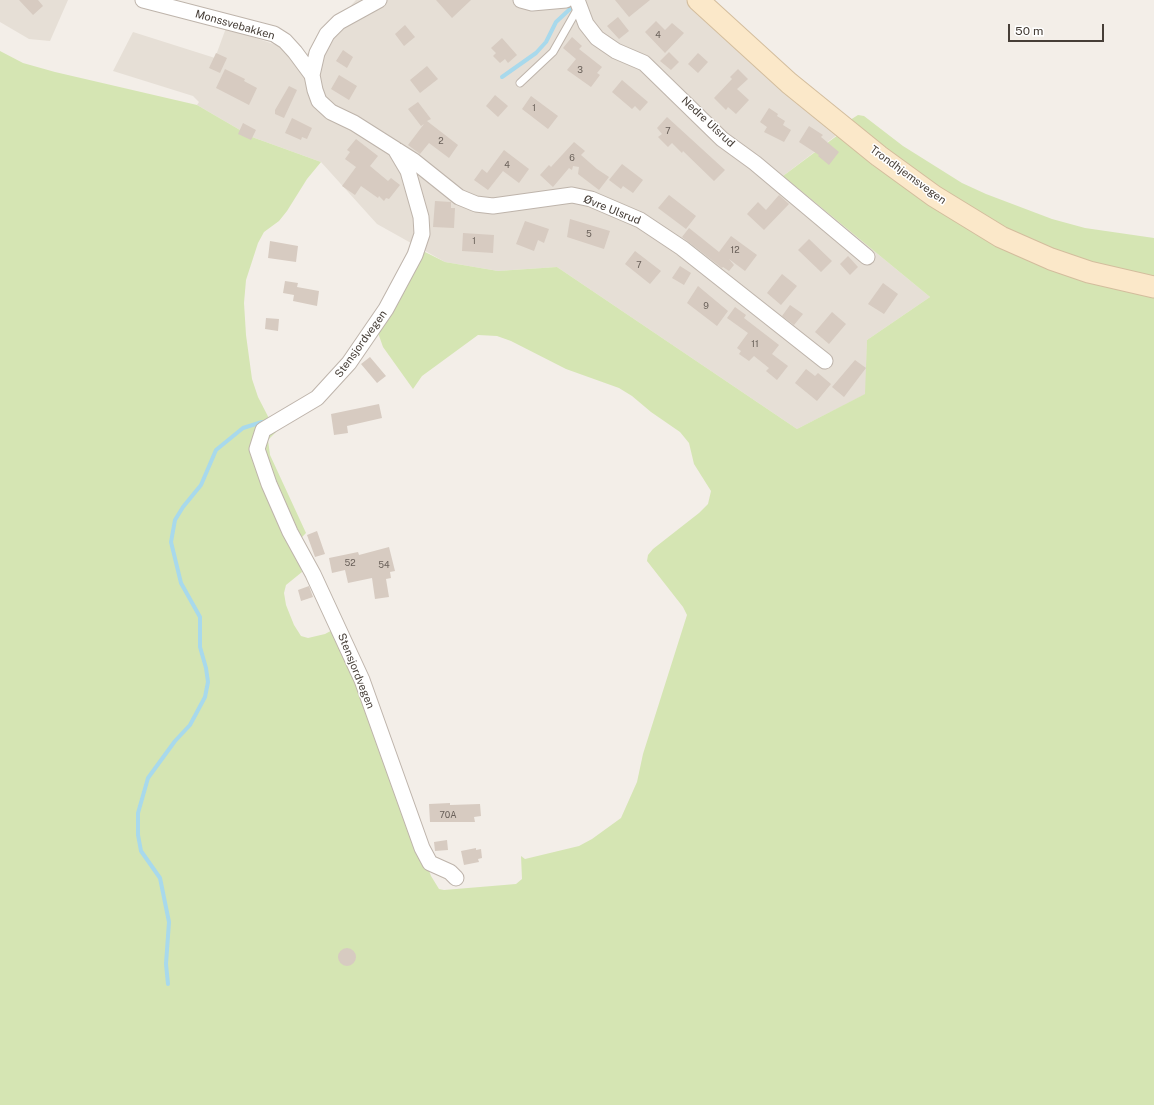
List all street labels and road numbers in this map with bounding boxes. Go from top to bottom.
street label: Monssvebakken [194,7,276,43]
street label: Nedre Ulsrud [679,94,737,150]
street label: Trondhjemsvegen [867,143,949,207]
street label: Øvre Ulsrud [581,193,643,227]
street label: Stensjordvegen [332,308,390,380]
street label: Stensjordvegen [335,631,377,711]

